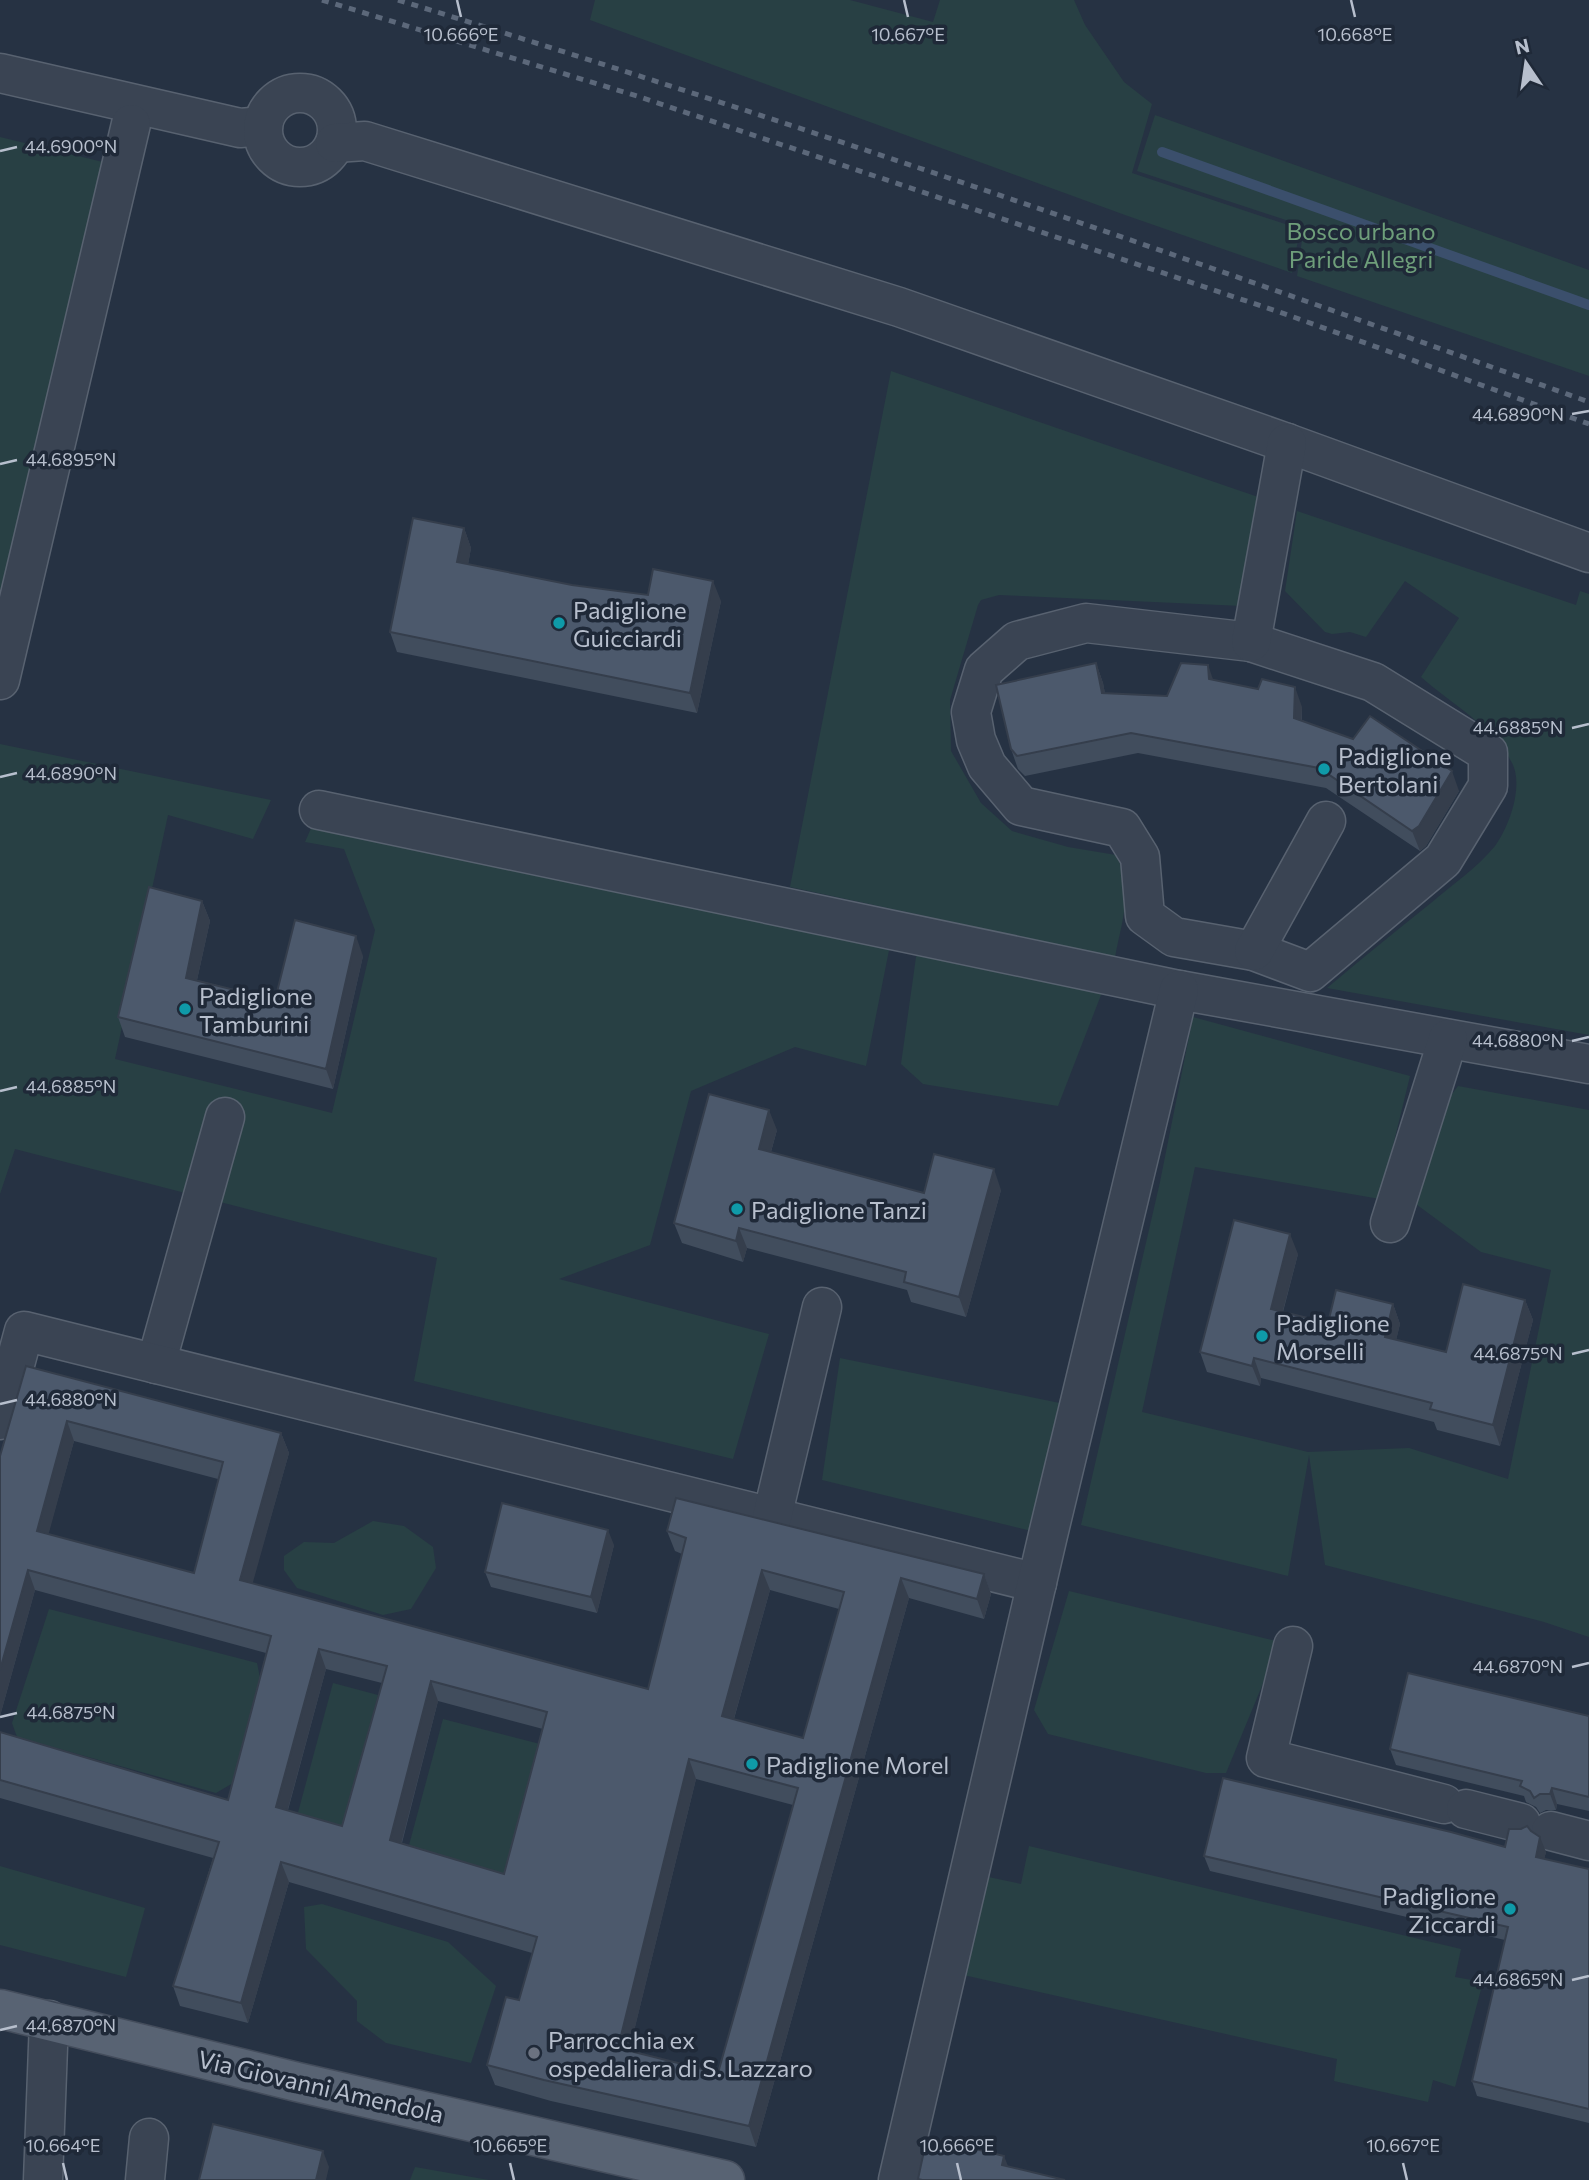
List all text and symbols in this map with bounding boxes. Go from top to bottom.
text: 10.666°E [424,23,498,45]
text: 10.667°E [871,23,945,45]
text: 10.668°E [1318,23,1392,45]
north arrow [1491,28,1561,98]
text: N [1513,33,1532,59]
text: 44.6900°N [25,135,117,157]
park label: Bosco urbano Paride Allegri [1286,216,1436,273]
text: 44.6890°N [1472,403,1564,425]
text: 44.6895°N [26,448,116,470]
place label: Padiglione Guicciardi [573,595,687,652]
marker: Padiglione Guicciardi [551,615,567,631]
text: 44.6885°N [1473,716,1563,738]
place label: Padiglione Bertolani [1338,741,1452,798]
marker: Padiglione Bertolani [1316,761,1332,777]
text: 44.6890°N [25,762,117,784]
place label: Padiglione Tamburini [199,981,313,1038]
marker: Padiglione Tamburini [177,1001,193,1017]
text: 44.6880°N [1472,1029,1564,1051]
text: 44.6885°N [26,1075,116,1097]
place label: Padiglione Tanzi [751,1195,927,1224]
marker: Padiglione Tanzi [729,1201,745,1217]
place label: Padiglione Morselli [1276,1308,1390,1365]
marker: Padiglione Morselli [1254,1328,1270,1344]
text: 44.6875°N [1473,1342,1563,1364]
text: 44.6880°N [25,1388,117,1410]
text: 44.6870°N [1473,1655,1563,1677]
text: 44.6875°N [26,1701,116,1723]
place label: Padiglione Morel [766,1750,949,1779]
marker: Padiglione Morel [744,1756,760,1772]
place label: Padiglione Ziccardi [1382,1881,1496,1938]
marker: Padiglione Ziccardi [1502,1901,1518,1917]
text: 44.6865°N [1473,1968,1563,1990]
text: 44.6870°N [26,2014,116,2036]
place label: Parrocchia ex ospedaliera di S. Lazzaro [548,2025,813,2082]
street label: Via Giovanni Amendola [195,2044,447,2128]
marker: Parrocchia ex ospedaliera di S. Lazzaro [526,2045,542,2061]
text: 10.664°E [26,2134,100,2156]
text: 10.665°E [473,2134,547,2156]
text: 10.666°E [920,2134,994,2156]
text: 10.667°E [1366,2134,1440,2156]

